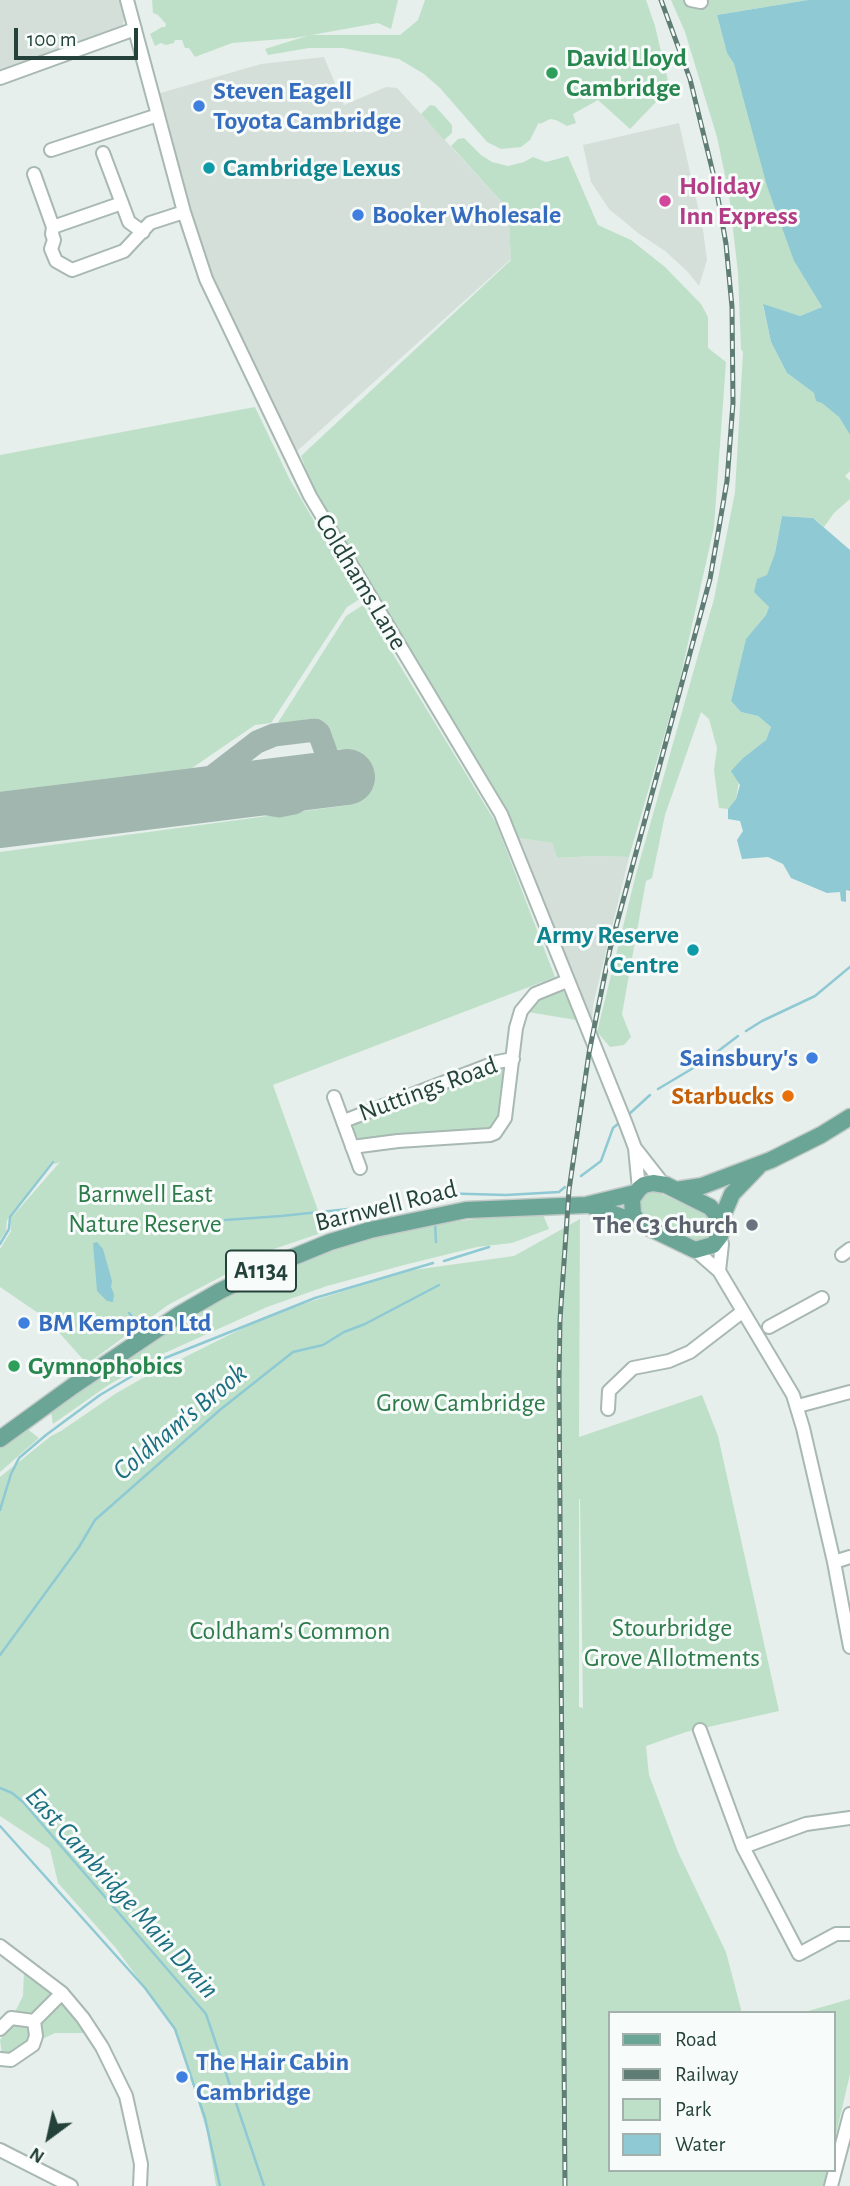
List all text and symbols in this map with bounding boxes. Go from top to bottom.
scale bar [18,14,142,58]
text: 100 m [27,29,77,50]
place label: David Lloyd Cambridge [566,42,687,104]
marker: David Lloyd Cambridge [544,65,560,81]
place label: Steven Eagell Toyota Cambridge [213,75,401,136]
marker: Steven Eagell Toyota Cambridge [191,98,207,114]
place label: Cambridge Lexus [223,152,401,184]
marker: Cambridge Lexus [201,160,217,176]
place label: Holiday Inn Express [679,170,798,232]
marker: Holiday Inn Express [657,193,673,209]
place label: Booker Wholesale [372,199,561,231]
marker: Booker Wholesale [350,207,366,223]
street label: Coldhams Lane [308,508,414,656]
place label: Army Reserve Centre [537,919,679,981]
marker: Army Reserve Centre [685,942,701,958]
place label: Sainsbury's [679,1042,798,1074]
street label: Nuttings Road [354,1049,502,1129]
marker: Sainsbury's [804,1050,820,1066]
place label: Starbucks [671,1080,774,1112]
marker: Starbucks [780,1088,796,1104]
street label: Barnwell Road [312,1173,460,1239]
park label: Barnwell East Nature Reserve [68,1178,222,1240]
place label: The C3 Church [593,1209,738,1241]
marker: The C3 Church [744,1217,760,1233]
road number: A1134 [226,1251,296,1292]
place label: BM Kempton Ltd [38,1307,212,1339]
marker: BM Kempton Ltd [16,1315,32,1331]
place label: Gymnophobics [28,1350,183,1382]
water label: Coldham's Brook [106,1356,254,1488]
marker: Gymnophobics [6,1358,22,1374]
park label: Grow Cambridge [376,1387,546,1419]
park label: Stourbridge Grove Allotments [584,1612,760,1674]
park label: Coldham's Common [189,1615,391,1647]
water label: East Cambridge Main Drain [18,1780,226,2006]
legend [608,2011,836,2172]
text: Road [675,2029,717,2050]
place label: The Hair Cabin Cambridge [196,2046,349,2108]
text: Railway [675,2064,738,2085]
marker: The Hair Cabin Cambridge [174,2069,190,2085]
text: Park [675,2099,711,2120]
north arrow [14,2102,84,2172]
text: Water [675,2134,725,2155]
text: N [27,2143,48,2167]

